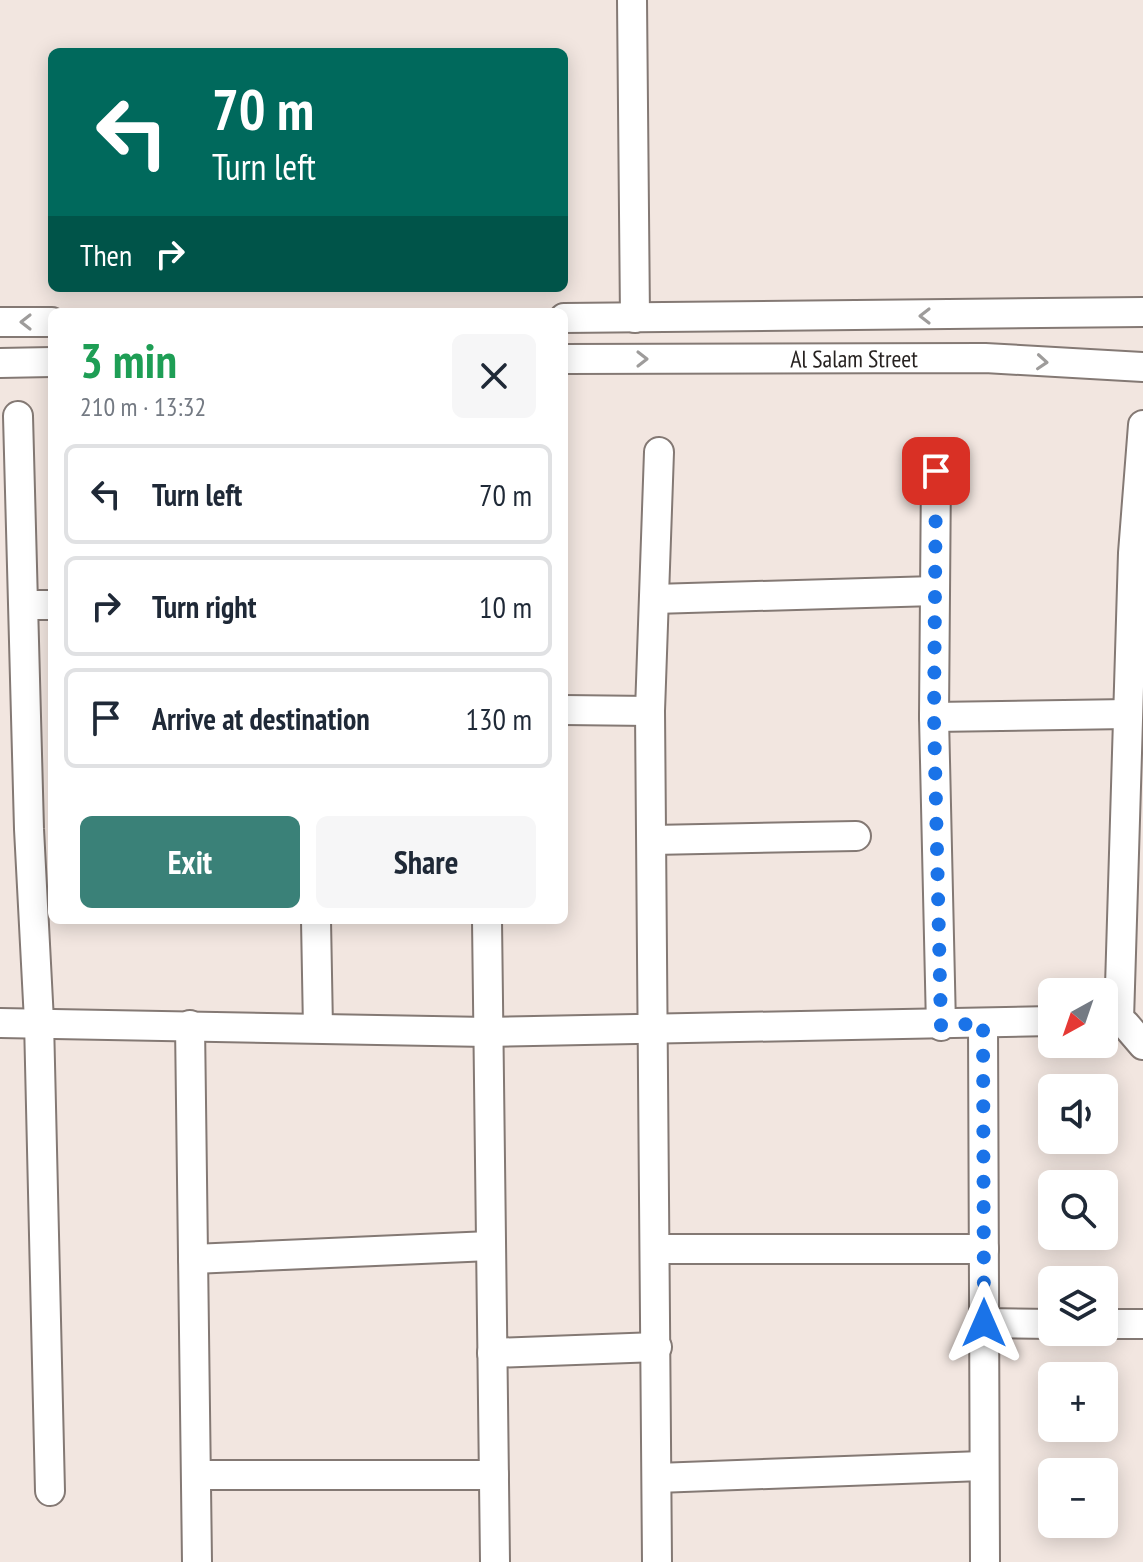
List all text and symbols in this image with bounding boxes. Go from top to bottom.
text: 70 m [212,73,314,145]
icon: left [80,80,184,184]
text: Turn left [212,143,316,190]
icon: right [148,232,192,276]
text: Then [80,235,132,274]
one-way arrow [918,307,931,324]
one-way arrow [19,313,32,331]
text: 3 min [80,329,177,391]
button: close [452,334,536,418]
street label: Al Salam Street [790,343,918,374]
one-way arrow [636,350,649,368]
one-way arrow [1036,354,1049,371]
text: 210 m · 13:32 [80,390,206,423]
pin [902,437,970,505]
icon: arrive [914,449,958,493]
icon: left [84,472,128,516]
text: Turn left [152,475,242,514]
text: 70 m [479,475,532,514]
icon: right [84,584,128,628]
text: Turn right [152,587,256,626]
text: 10 m [479,587,532,626]
icon: arrive [84,696,128,740]
text: Arrive at destination [152,699,370,738]
text: 130 m [466,699,532,738]
button: Exit [80,816,300,908]
button: Share [316,816,536,908]
north arrow [1038,978,1118,1058]
map controls [1038,978,1118,1538]
button: sound [1038,1074,1118,1154]
button: search [1038,1170,1118,1250]
button: layers [1038,1266,1118,1346]
position arrow [942,1281,1026,1365]
button: + [1038,1362,1118,1442]
button: − [1038,1458,1118,1538]

